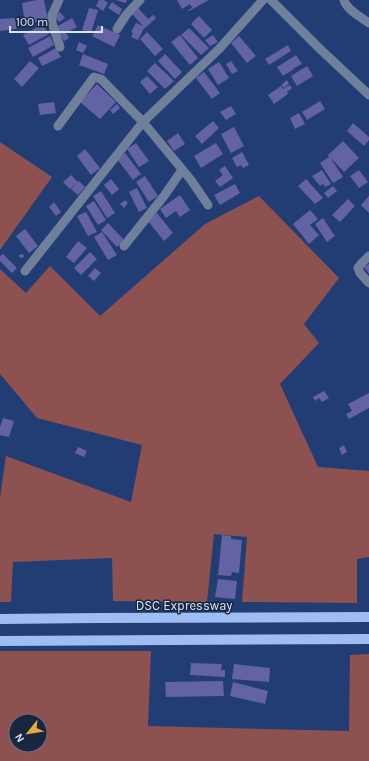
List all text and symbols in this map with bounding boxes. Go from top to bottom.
scale bar [10,8,102,34]
text: 100 m [16,15,48,29]
street label: DSC Expressway [136,598,232,613]
north arrow [8,713,48,753]
text: N [12,731,27,744]

